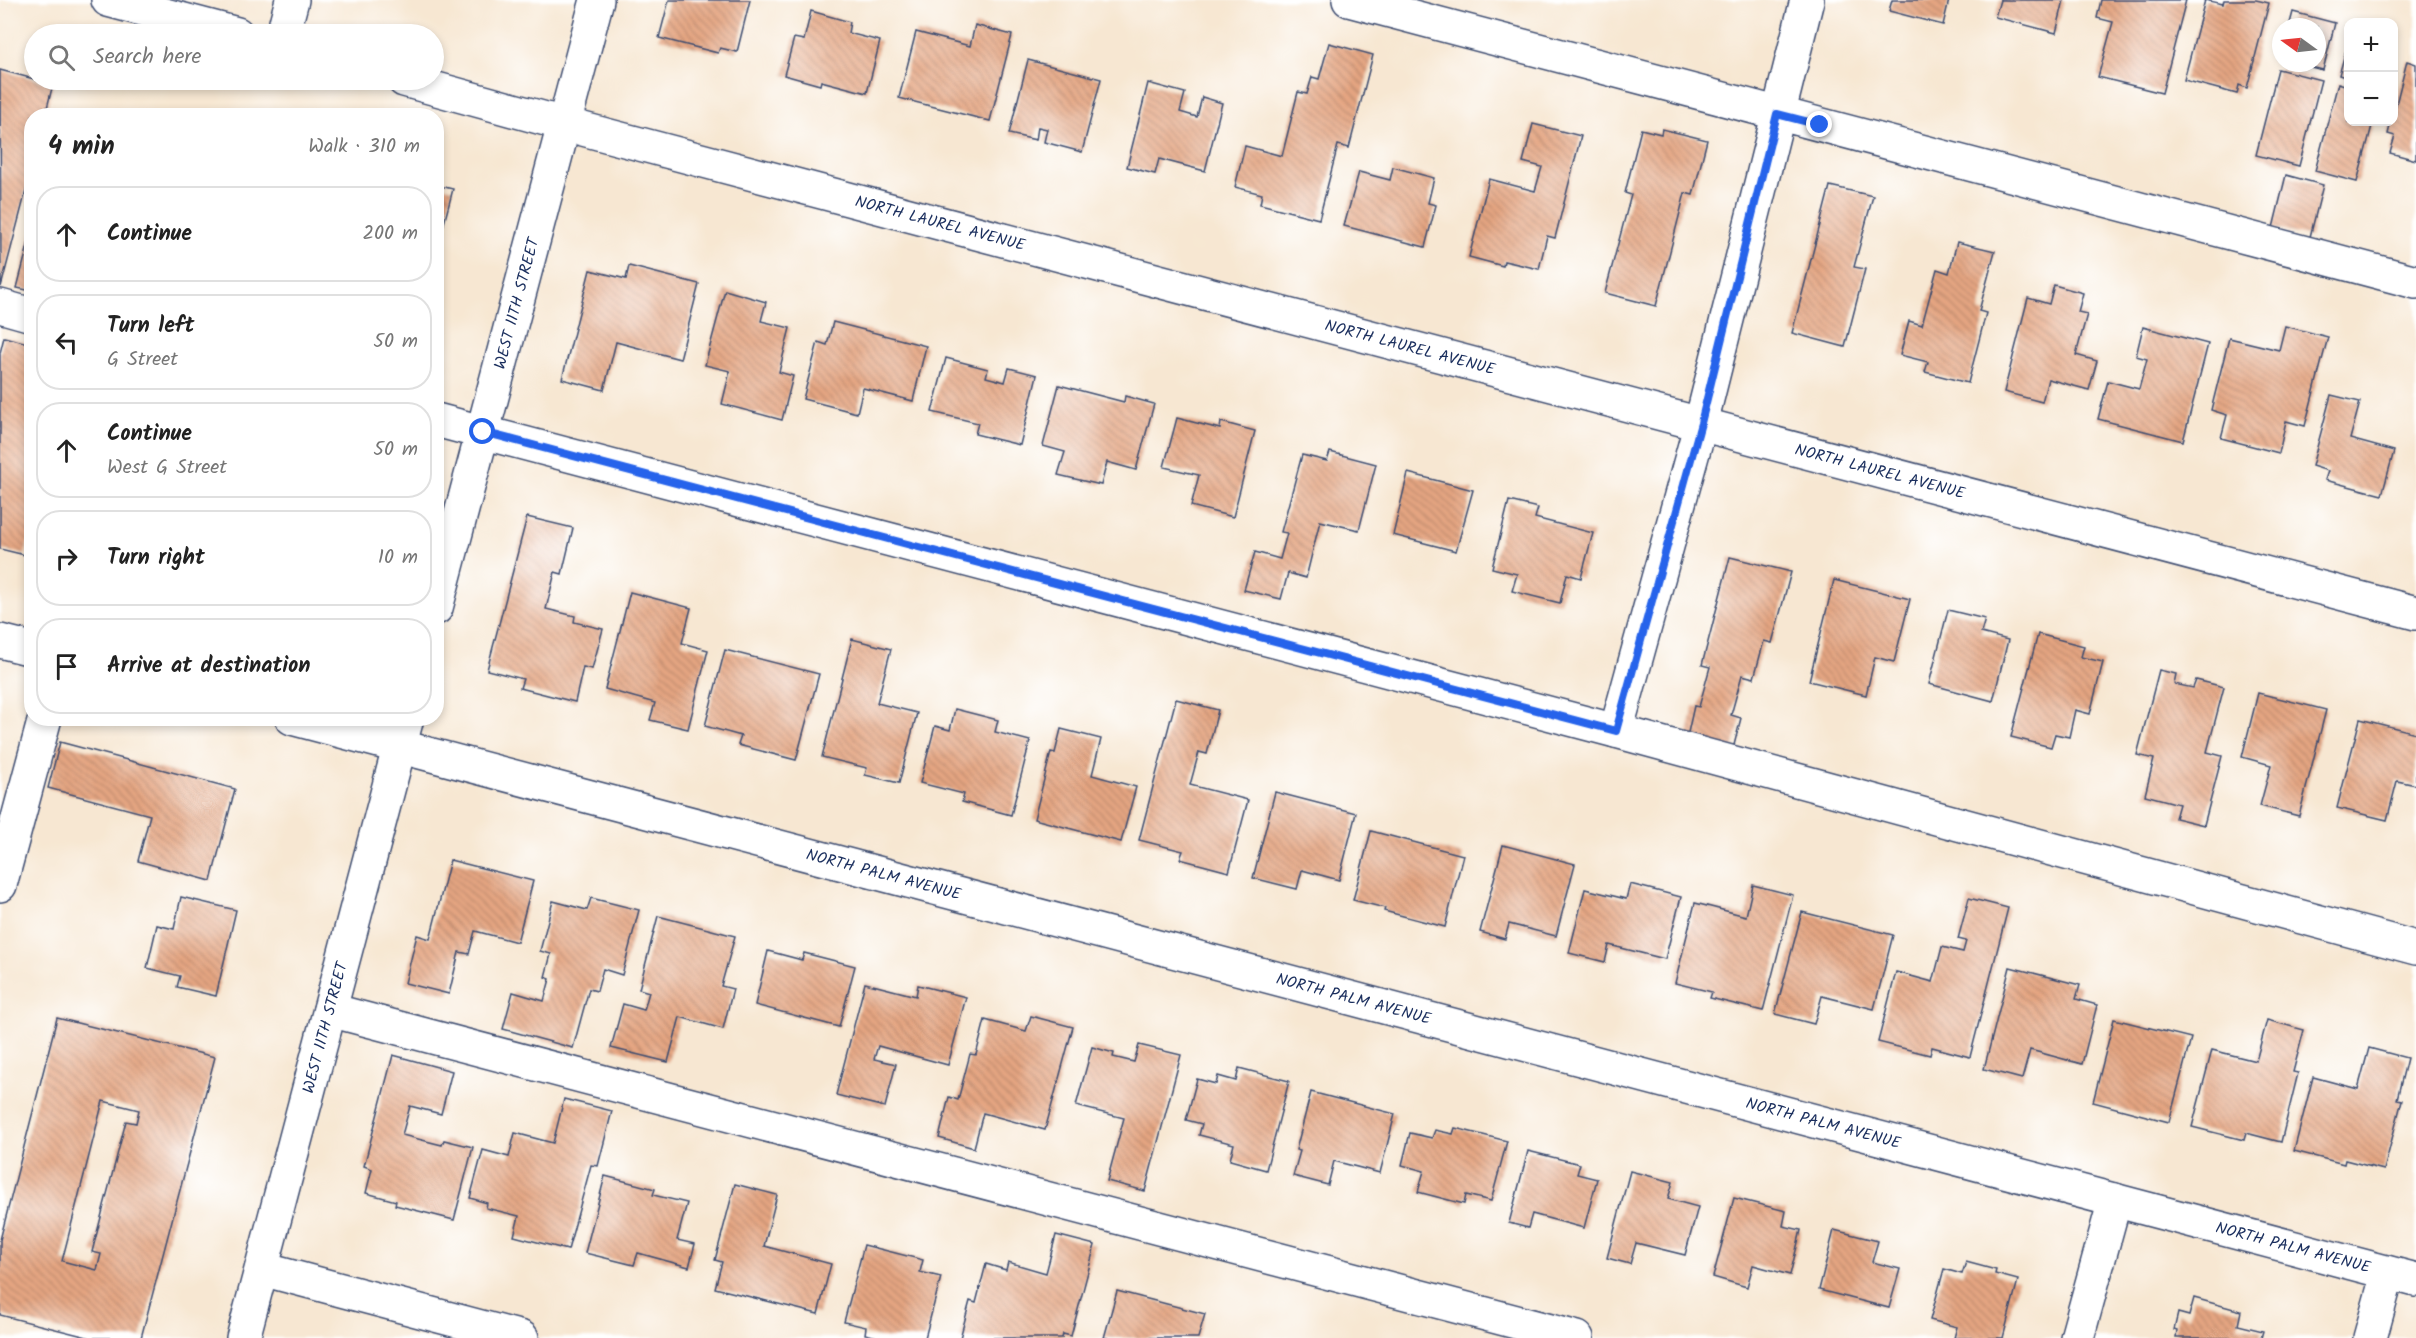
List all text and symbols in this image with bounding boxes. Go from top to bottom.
north arrow [2272,18,2326,72]
map controls [2344,18,2398,126]
button: + [2344,18,2398,72]
search box [24,24,444,90]
text: Search here [93,40,201,75]
icon: search [45,41,78,74]
button: − [2344,72,2398,126]
route end [1806,111,1832,137]
text: 4 min [48,126,115,168]
text: Walk · 310 m [308,131,420,163]
street label: NORTH LAUREL AVENUE [852,189,1029,258]
text: Continue [107,217,192,252]
icon: ahead [50,218,83,251]
text: 200 m [362,218,418,250]
street label: WEST 11TH STREET [487,234,546,372]
text: Turn left [107,309,194,344]
street label: NORTH LAUREL AVENUE [1322,313,1499,382]
icon: left [50,326,83,359]
text: 50 m [373,326,418,358]
text: G Street [107,344,178,376]
text: Continue [107,417,192,452]
route start [469,418,495,444]
icon: ahead [50,434,83,467]
text: 50 m [373,434,418,466]
street label: NORTH LAUREL AVENUE [1792,437,1968,506]
text: West G Street [107,452,227,484]
text: Turn right [107,541,205,576]
icon: right [50,542,83,575]
text: 10 m [378,542,418,574]
text: Arrive at destination [107,649,310,684]
icon: arrive [50,650,83,683]
street label: NORTH PALM AVENUE [803,842,964,907]
street label: WEST 11TH STREET [296,958,355,1096]
street label: NORTH PALM AVENUE [1273,966,1434,1031]
street label: NORTH PALM AVENUE [1743,1091,1904,1156]
street label: NORTH PALM AVENUE [2213,1215,2374,1280]

